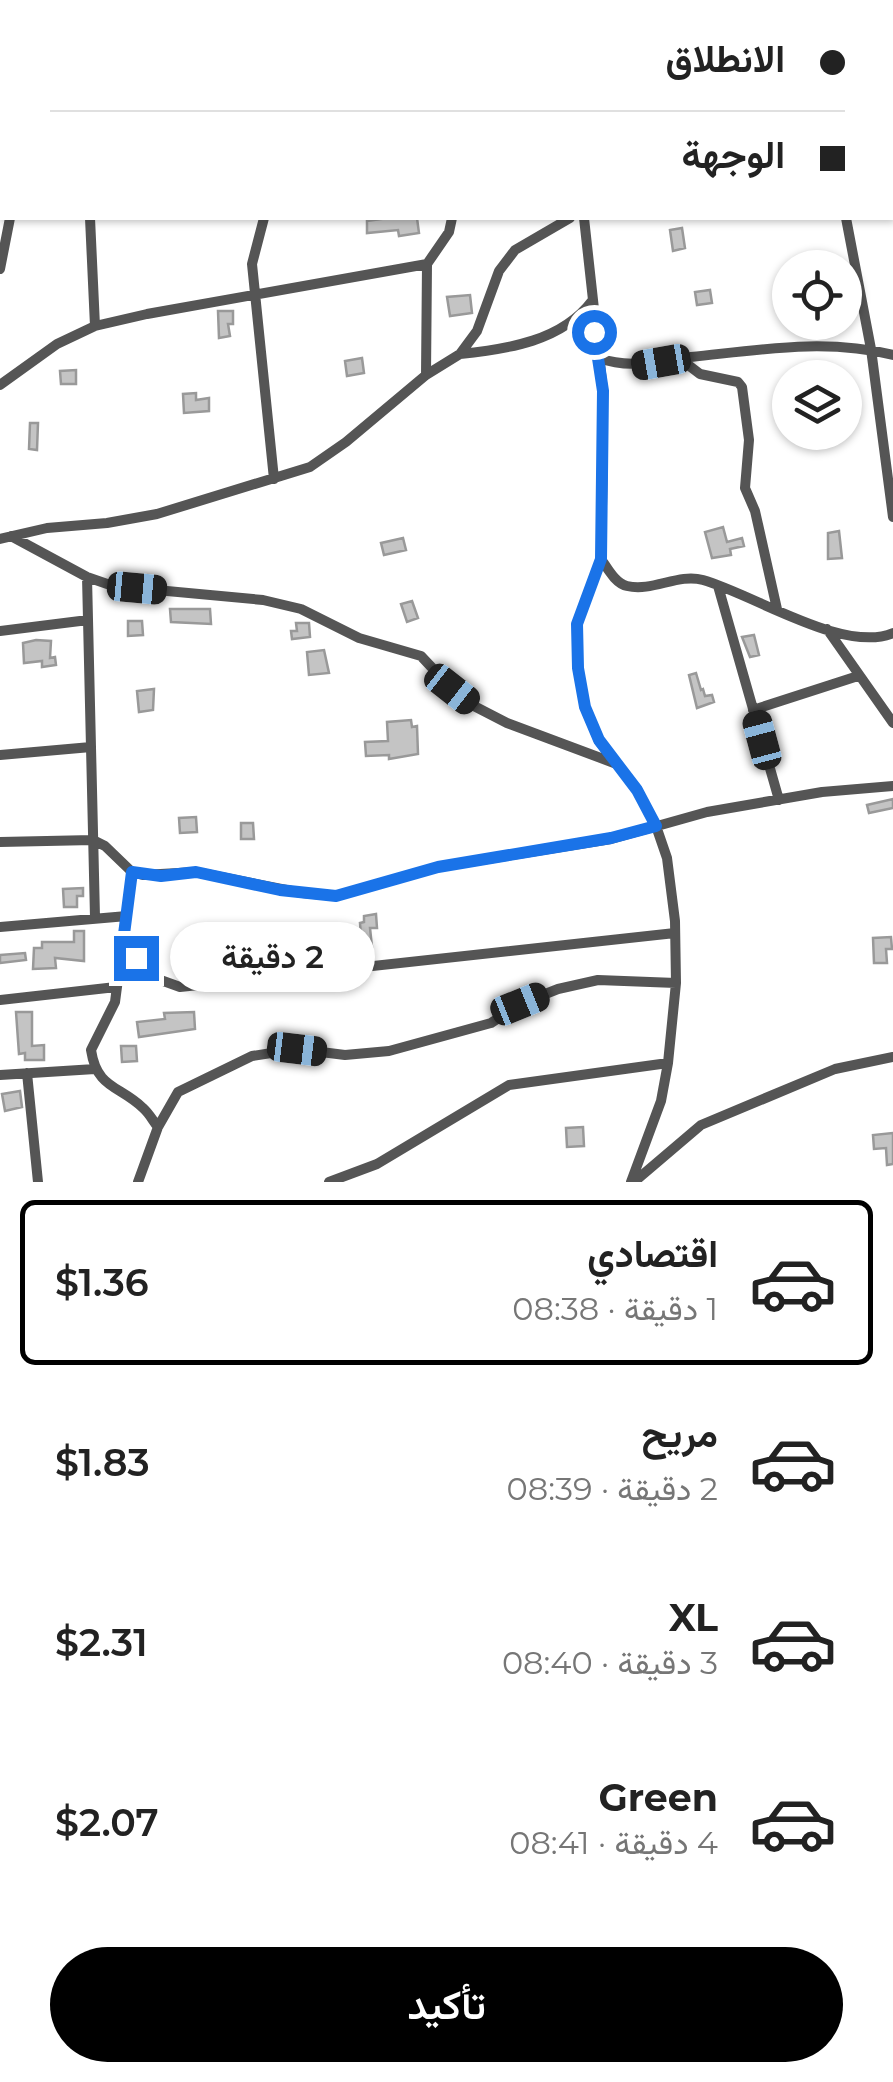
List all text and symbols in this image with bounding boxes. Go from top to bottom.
text: الانطلاق [666,35,785,82]
text: الوجهة [682,131,785,178]
map controls [772,250,862,450]
button: locate [772,250,862,340]
route start [572,310,617,355]
car [629,342,693,382]
button: layers [772,360,862,450]
car [106,570,168,606]
car [419,659,485,719]
car [740,707,784,773]
callout: 2 دقيقة [171,923,376,993]
route end [114,936,159,981]
text: 2 دقيقة [221,937,324,976]
car [487,979,553,1029]
car [265,1030,329,1068]
text: اقتصادي [587,1230,718,1277]
icon: car [748,1238,838,1328]
text: $1.36 [55,1259,149,1306]
text: 1 دقيقة · 08:38 [512,1289,718,1328]
text: مريح [642,1410,718,1457]
icon: car [748,1418,838,1508]
text: $1.83 [55,1439,150,1486]
text: 2 دقيقة · 08:39 [507,1469,718,1508]
text: XL [669,1594,718,1641]
icon: car [748,1598,838,1688]
text: $2.31 [55,1619,148,1666]
text: 3 دقيقة · 08:40 [502,1643,718,1682]
text: Green [598,1774,718,1821]
icon: car [748,1778,838,1868]
text: $2.07 [55,1799,159,1846]
text: 4 دقيقة · 08:41 [509,1823,718,1862]
button: تأكيد [50,1947,843,2062]

